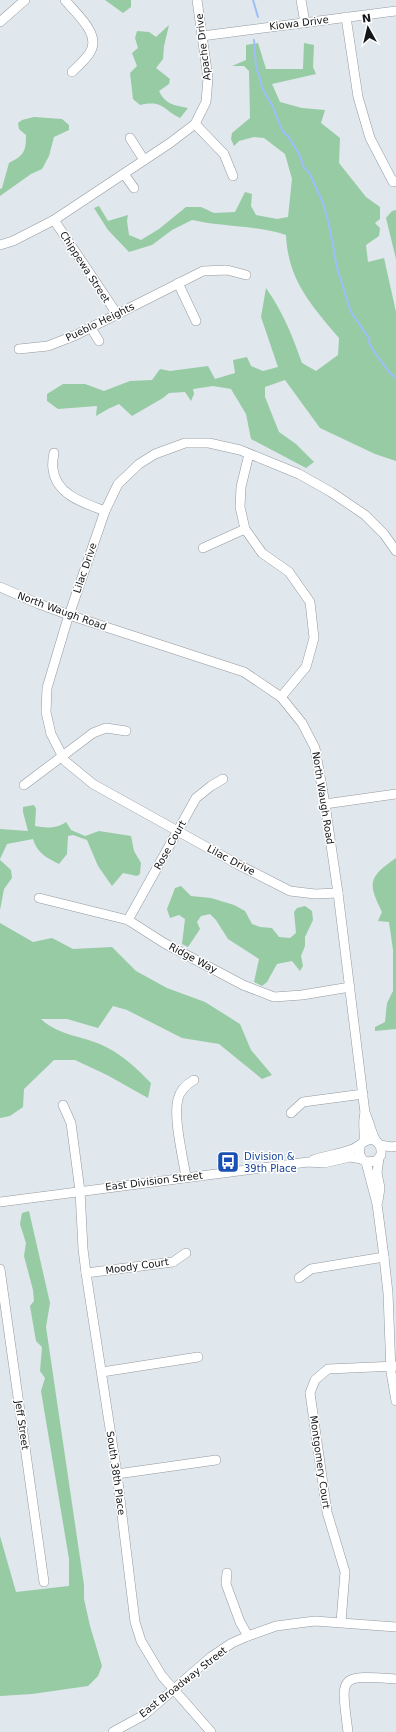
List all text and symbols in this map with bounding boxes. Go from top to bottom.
north arrow [348,8,388,48]
text: N [361,12,372,26]
street label: Apache Drive [193,13,213,81]
street label: Kiowa Drive [269,14,329,32]
street label: Chippewa Street [58,229,112,305]
street label: Pueblo Heights [64,301,136,343]
street label: Lilac Drive [71,541,99,595]
street label: North Waugh Road [16,590,108,632]
street label: North Waugh Road [310,751,336,845]
street label: Rose Court [152,818,188,872]
street label: Lilac Drive [205,843,257,877]
street label: Ridge Way [167,941,219,975]
bus stop icon: Division & 39th Place [215,1149,241,1175]
place label: Division & 39th Place [244,1151,297,1174]
street label: East Division Street [105,1170,203,1192]
street label: Moody Court [105,1256,169,1276]
street label: Jeff Street [13,1399,31,1450]
street label: Montgomery Court [308,1415,332,1509]
street label: South 38th Place [105,1430,127,1516]
street label: East Broadway Street [137,1644,229,1720]

